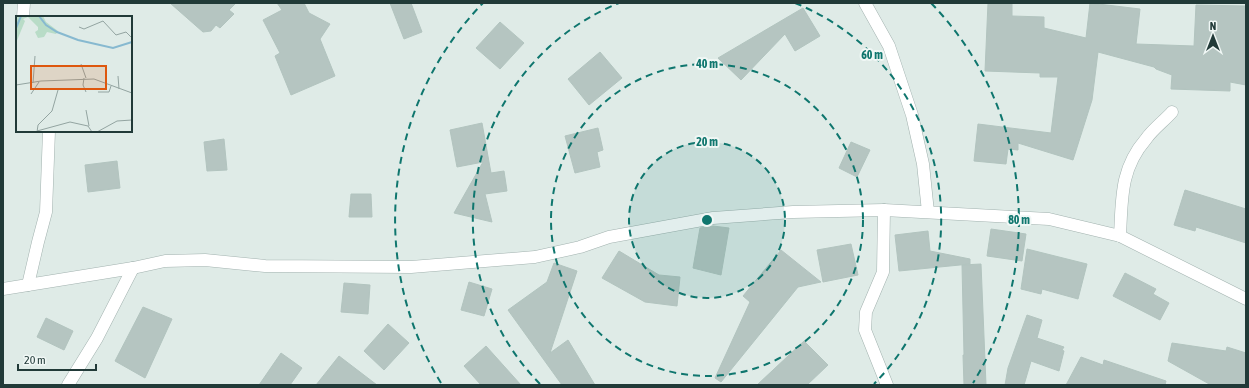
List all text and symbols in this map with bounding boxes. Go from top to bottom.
inset map [16,16,132,132]
north arrow [1193,16,1233,56]
text: N [1210,20,1216,32]
text: 60 m [861,48,883,62]
text: 40 m [695,57,718,71]
text: 20 m [696,135,718,149]
centre of rings [700,213,714,227]
text: 80 m [1008,213,1030,227]
scale bar [18,346,96,372]
text: 20 m [24,353,46,367]

